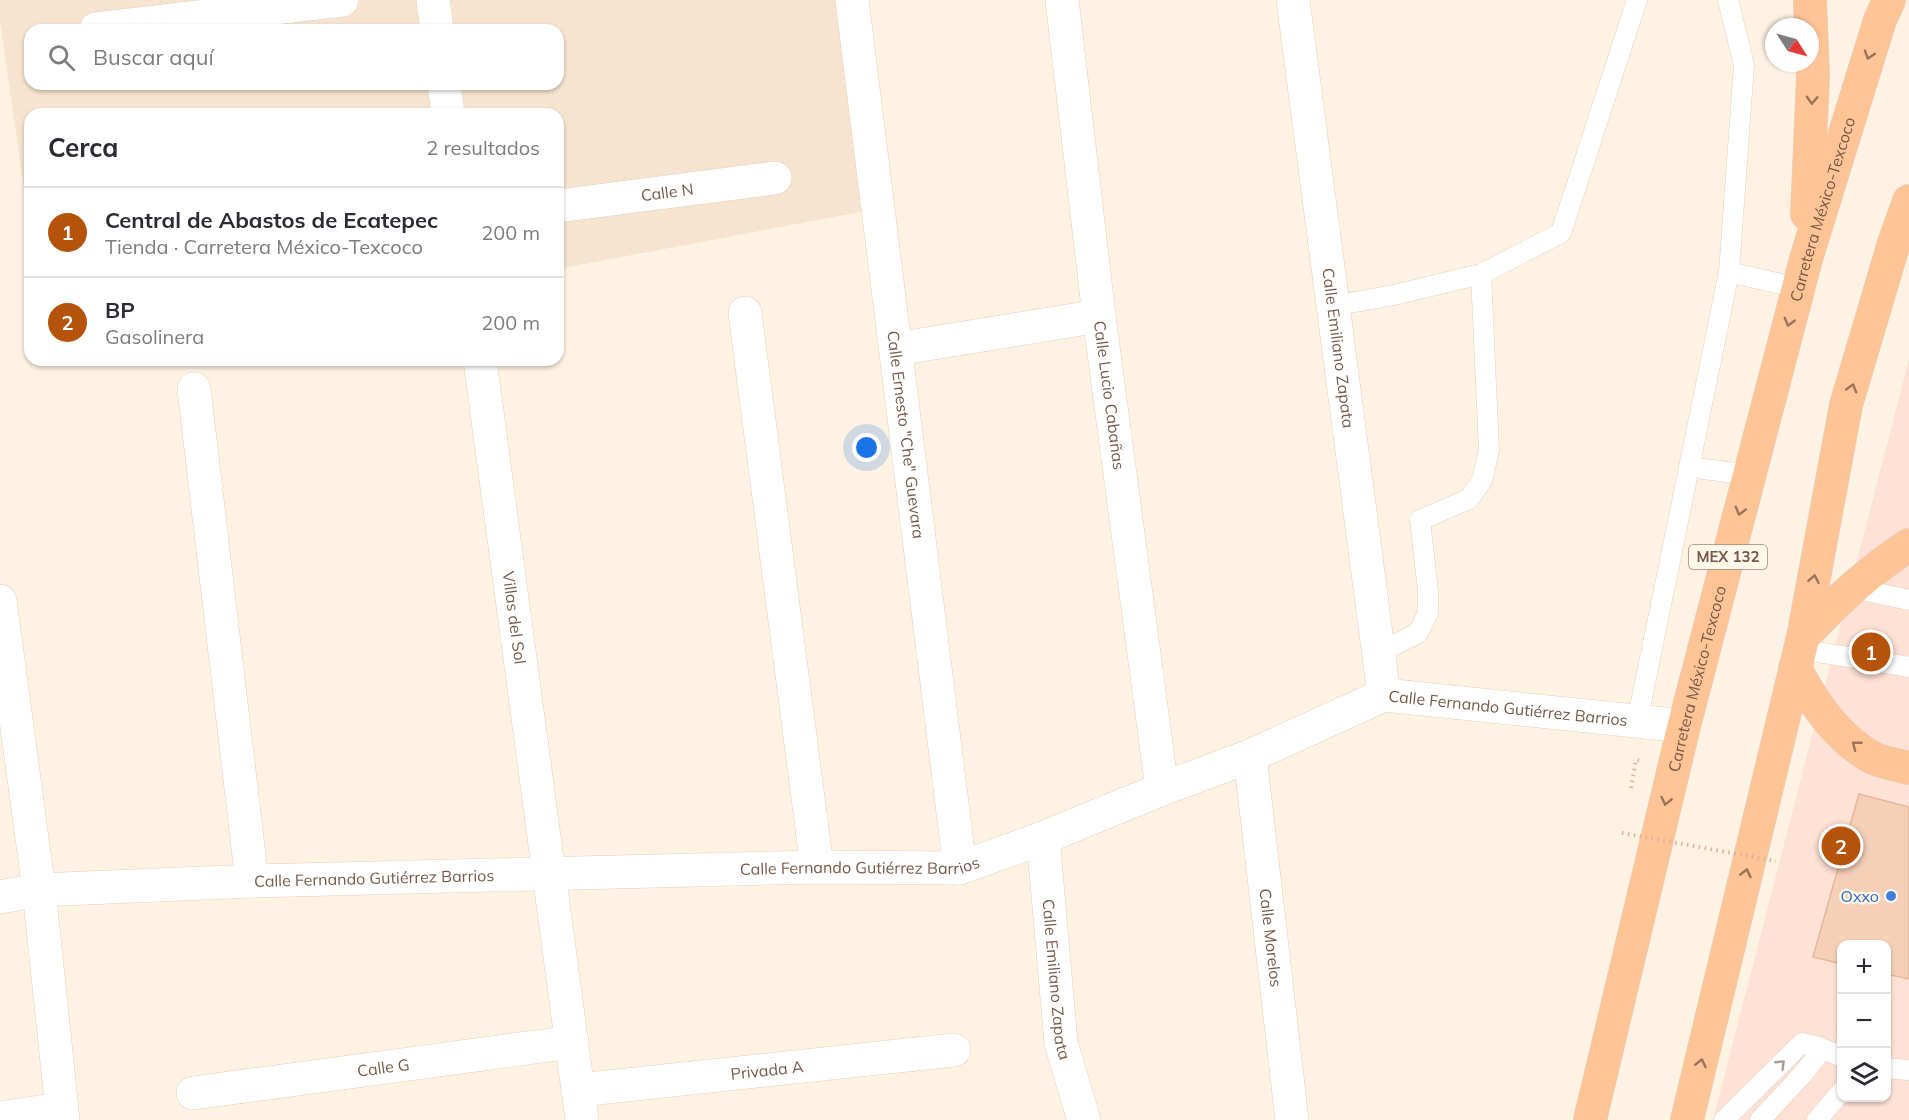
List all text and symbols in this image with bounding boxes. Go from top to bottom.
north arrow [1765,18,1819,72]
search box [24,24,564,90]
icon: search [45,41,78,74]
text: Buscar aquí [93,43,214,71]
one-way arrow [1864,49,1876,60]
one-way arrow [1805,96,1818,105]
street label: Carretera México-Texcoco [1785,115,1859,304]
text: Cerca [48,131,118,164]
text: 2 resultados [426,135,540,160]
street label: Calle N [640,179,695,205]
text: Central de Abastos de Ecatepec [105,206,438,234]
text: 1 [62,220,74,245]
text: 200 m [481,220,540,245]
text: Tienda · Carretera México-Texcoco [105,234,423,259]
street label: Calle Emiliano Zapata [1318,267,1359,429]
text: BP [105,296,135,324]
text: 2 [62,310,74,335]
text: 200 m [481,310,540,335]
one-way arrow [1784,317,1797,327]
street label: Calle Lucio Cabañas [1090,319,1129,471]
text: Gasolinera [105,324,204,349]
street label: Calle Ernesto "Che" Guevara [883,329,929,540]
one-way arrow [1844,383,1857,393]
your location [852,433,881,462]
one-way arrow [1735,505,1747,516]
road number: MEX 132 [1689,545,1767,569]
street label: Villas del Sol [498,570,531,665]
one-way arrow [1807,574,1820,584]
street label: Carretera México-Texcoco [1663,583,1730,774]
pin: 1 [1852,630,1890,674]
street label: Calle Fernando Gutiérrez Barrios [1388,686,1629,730]
one-way arrow [1852,742,1863,753]
one-way arrow [1660,796,1673,806]
pin: 2 [1822,824,1860,868]
street label: Calle Fernando Gutiérrez Barrios [740,852,982,879]
street label: Calle Fernando Gutiérrez Barrios [254,865,495,891]
one-way arrow [1739,869,1752,879]
place label: Oxxo [1841,886,1879,906]
street label: Calle Morelos [1255,887,1287,988]
marker: Oxxo [1884,889,1898,903]
street label: Calle Emiliano Zapata [1038,898,1075,1062]
map controls [1837,940,1891,1102]
button: + [1837,940,1891,994]
button: − [1837,994,1891,1048]
button: layers [1837,1048,1891,1102]
street label: Calle G [356,1054,411,1081]
street label: Privada A [730,1056,805,1084]
one-way arrow [1693,1058,1706,1068]
one-way arrow [1773,1061,1784,1072]

